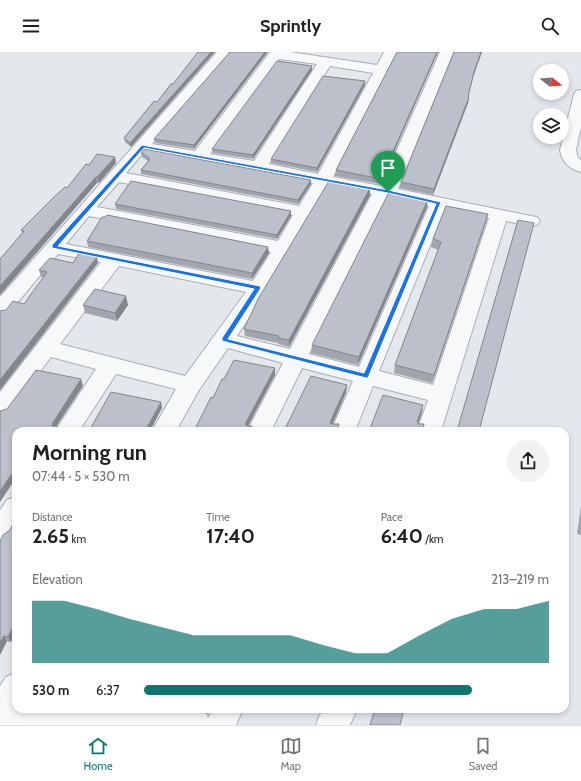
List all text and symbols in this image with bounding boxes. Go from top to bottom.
icon: menu [20,15,42,37]
text: Sprintly [260,15,321,37]
icon: search [539,15,561,37]
north arrow [533,64,569,100]
map controls [533,64,569,144]
button: layers [533,108,569,144]
pin [371,151,405,192]
icon: arrive [377,157,399,179]
text: Morning run [32,439,147,466]
button: share [507,440,549,482]
text: 07:44 · 5 × 530 m [32,468,130,484]
text: Distance [32,510,73,524]
text: Time [206,510,230,524]
text: Pace [381,510,403,524]
text: 2.65 [32,524,69,548]
text: 17:40 [206,524,255,548]
text: 6:40 [381,524,423,548]
text: km [69,532,86,546]
text: /km [423,532,444,546]
text: Elevation [32,571,83,587]
text: 213–219 m [491,571,549,587]
text: 530 m [32,682,69,698]
text: 6:37 [96,682,120,698]
tab: Home [84,735,113,773]
tab: Map [280,735,302,773]
tab: Saved [469,735,497,773]

